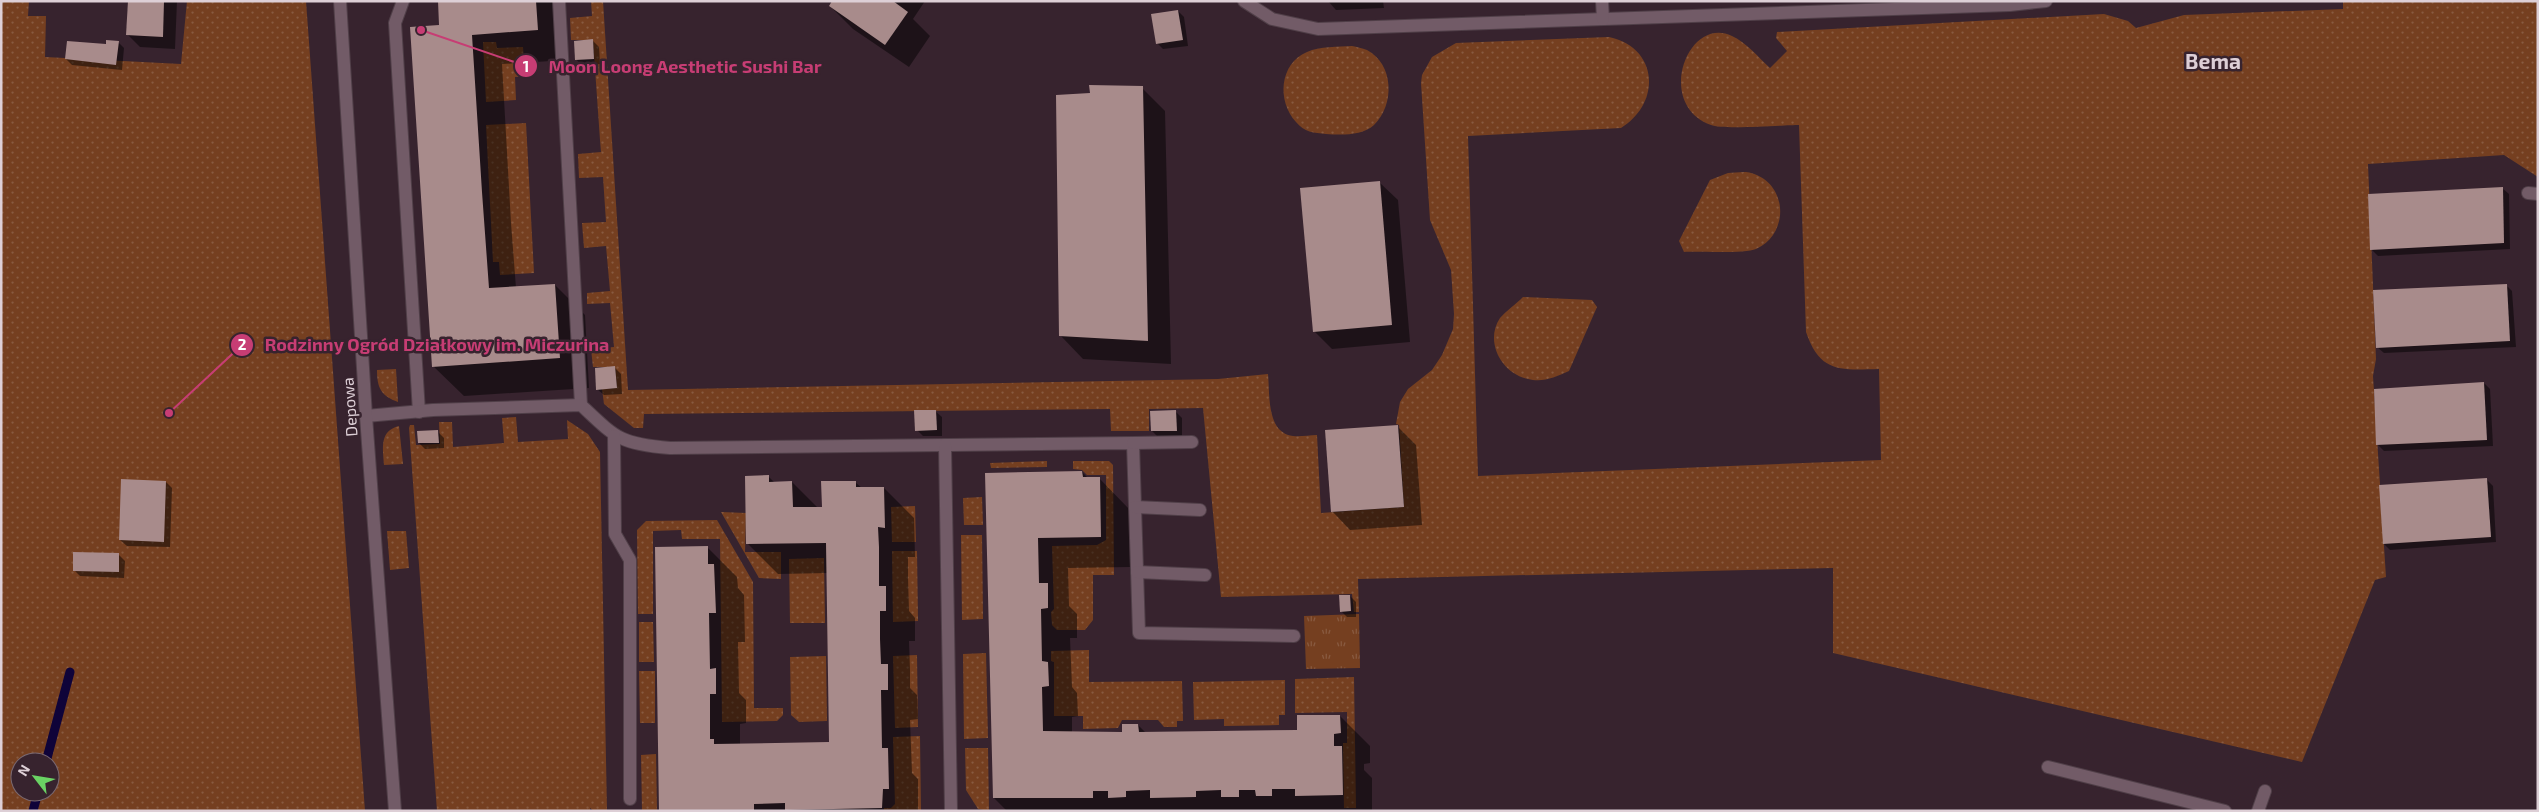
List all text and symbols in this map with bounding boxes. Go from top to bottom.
district label: Bema [2185,48,2241,73]
callout: Moon Loong Aesthetic Sushi Bar [513,50,832,83]
text: Moon Loong Aesthetic Sushi Bar [548,55,822,77]
text: 1 [523,57,529,75]
callout: Rodzinny Ogród Działkowy im. Miczurina [229,328,620,361]
text: Rodzinny Ogród Działkowy im. Miczurina [265,333,609,355]
text: 2 [238,335,247,353]
street label: Depowa [337,377,361,437]
north arrow [10,752,60,802]
text: N [14,761,33,779]

